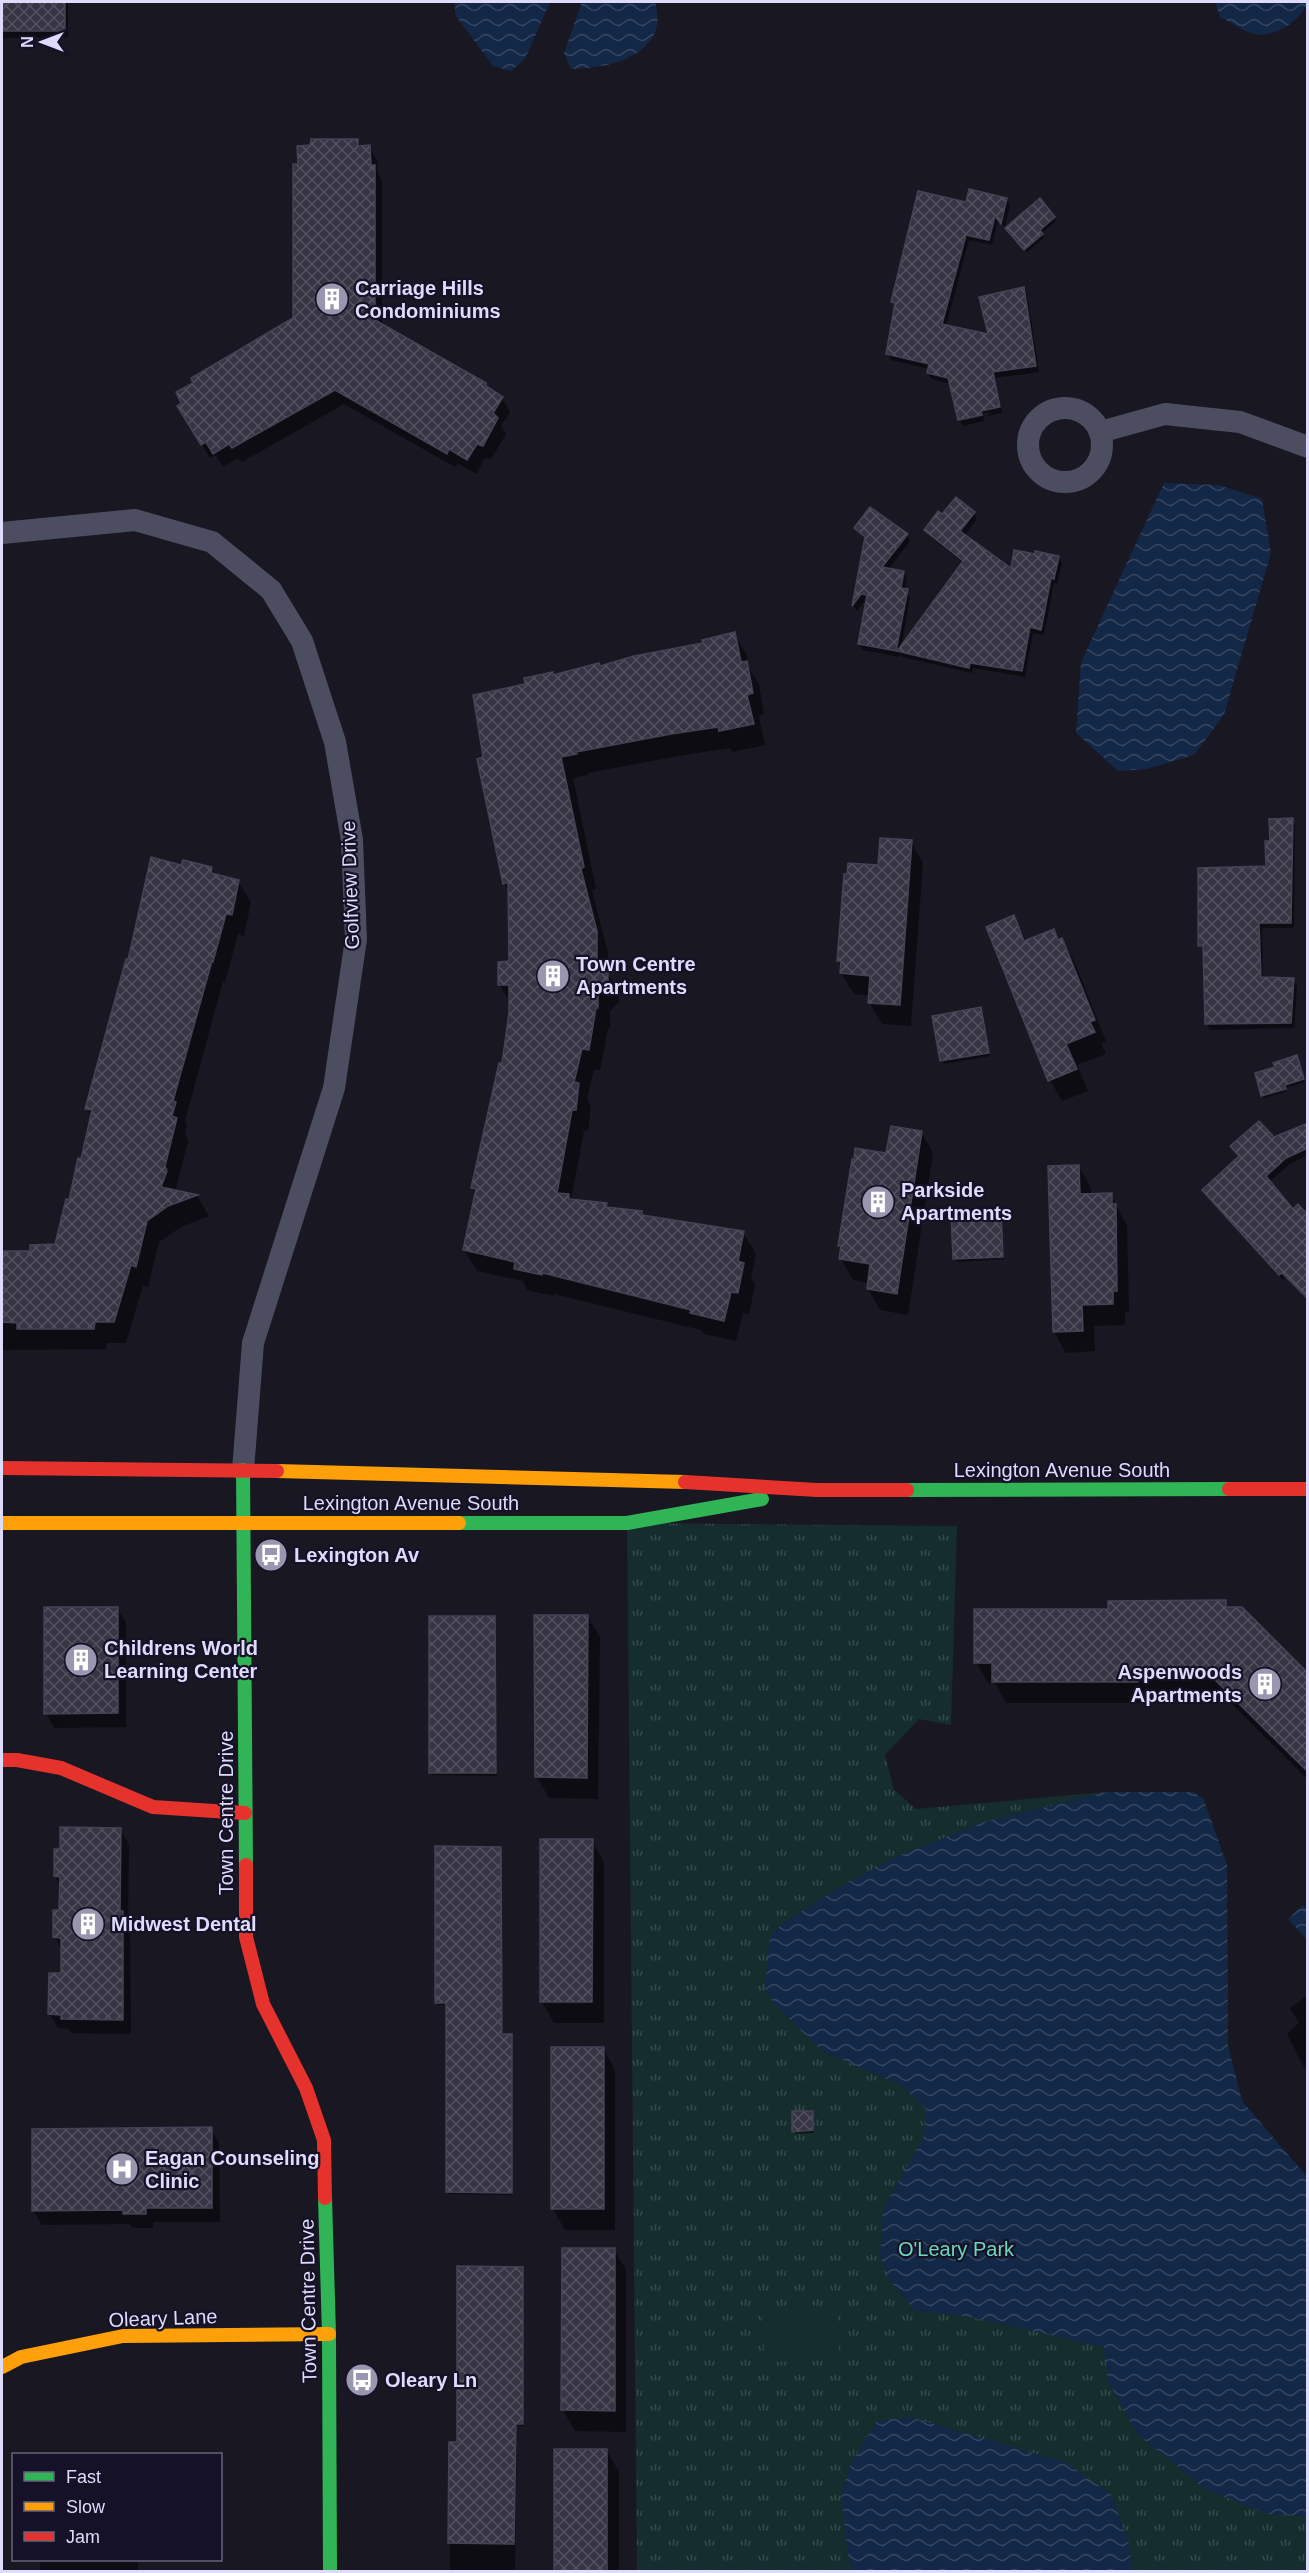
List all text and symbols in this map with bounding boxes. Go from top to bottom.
north arrow [12,12,72,72]
text: N [19,36,36,48]
place label: Carriage Hills Condominiums [355,277,501,322]
building icon: Carriage Hills Condominiums [314,281,350,317]
street label: Golfview Drive [337,820,363,950]
place label: Town Centre Apartments [576,953,696,998]
building icon: Town Centre Apartments [535,958,571,994]
place label: Parkside Apartments [901,1179,1012,1224]
building icon: Parkside Apartments [860,1184,896,1220]
street label: Lexington Avenue South [954,1459,1170,1481]
street label: Lexington Avenue South [303,1492,519,1514]
bus stop icon: Lexington Av [253,1537,289,1573]
place label: Lexington Av [294,1544,420,1566]
place label: Childrens World Learning Center [104,1637,258,1682]
building icon: Childrens World Learning Center [63,1642,99,1678]
place label: Aspenwoods Apartments [1118,1661,1242,1706]
building icon: Aspenwoods Apartments [1247,1666,1283,1702]
street label: Town Centre Drive [215,1731,237,1895]
building icon: Midwest Dental [70,1906,106,1942]
place label: Midwest Dental [111,1913,257,1935]
place label: Eagan Counseling Clinic [145,2147,319,2192]
hospital icon: Eagan Counseling Clinic [104,2151,140,2187]
street label: Town Centre Drive [296,2219,320,2383]
park label: O'Leary Park [898,2238,1015,2260]
street label: Oleary Lane [108,2305,218,2331]
bus stop icon: Oleary Ln [344,2362,380,2398]
place label: Oleary Ln [385,2369,477,2391]
legend [12,2453,222,2561]
text: Fast [66,2467,101,2487]
text: Slow [66,2497,106,2517]
text: Jam [66,2527,100,2547]

